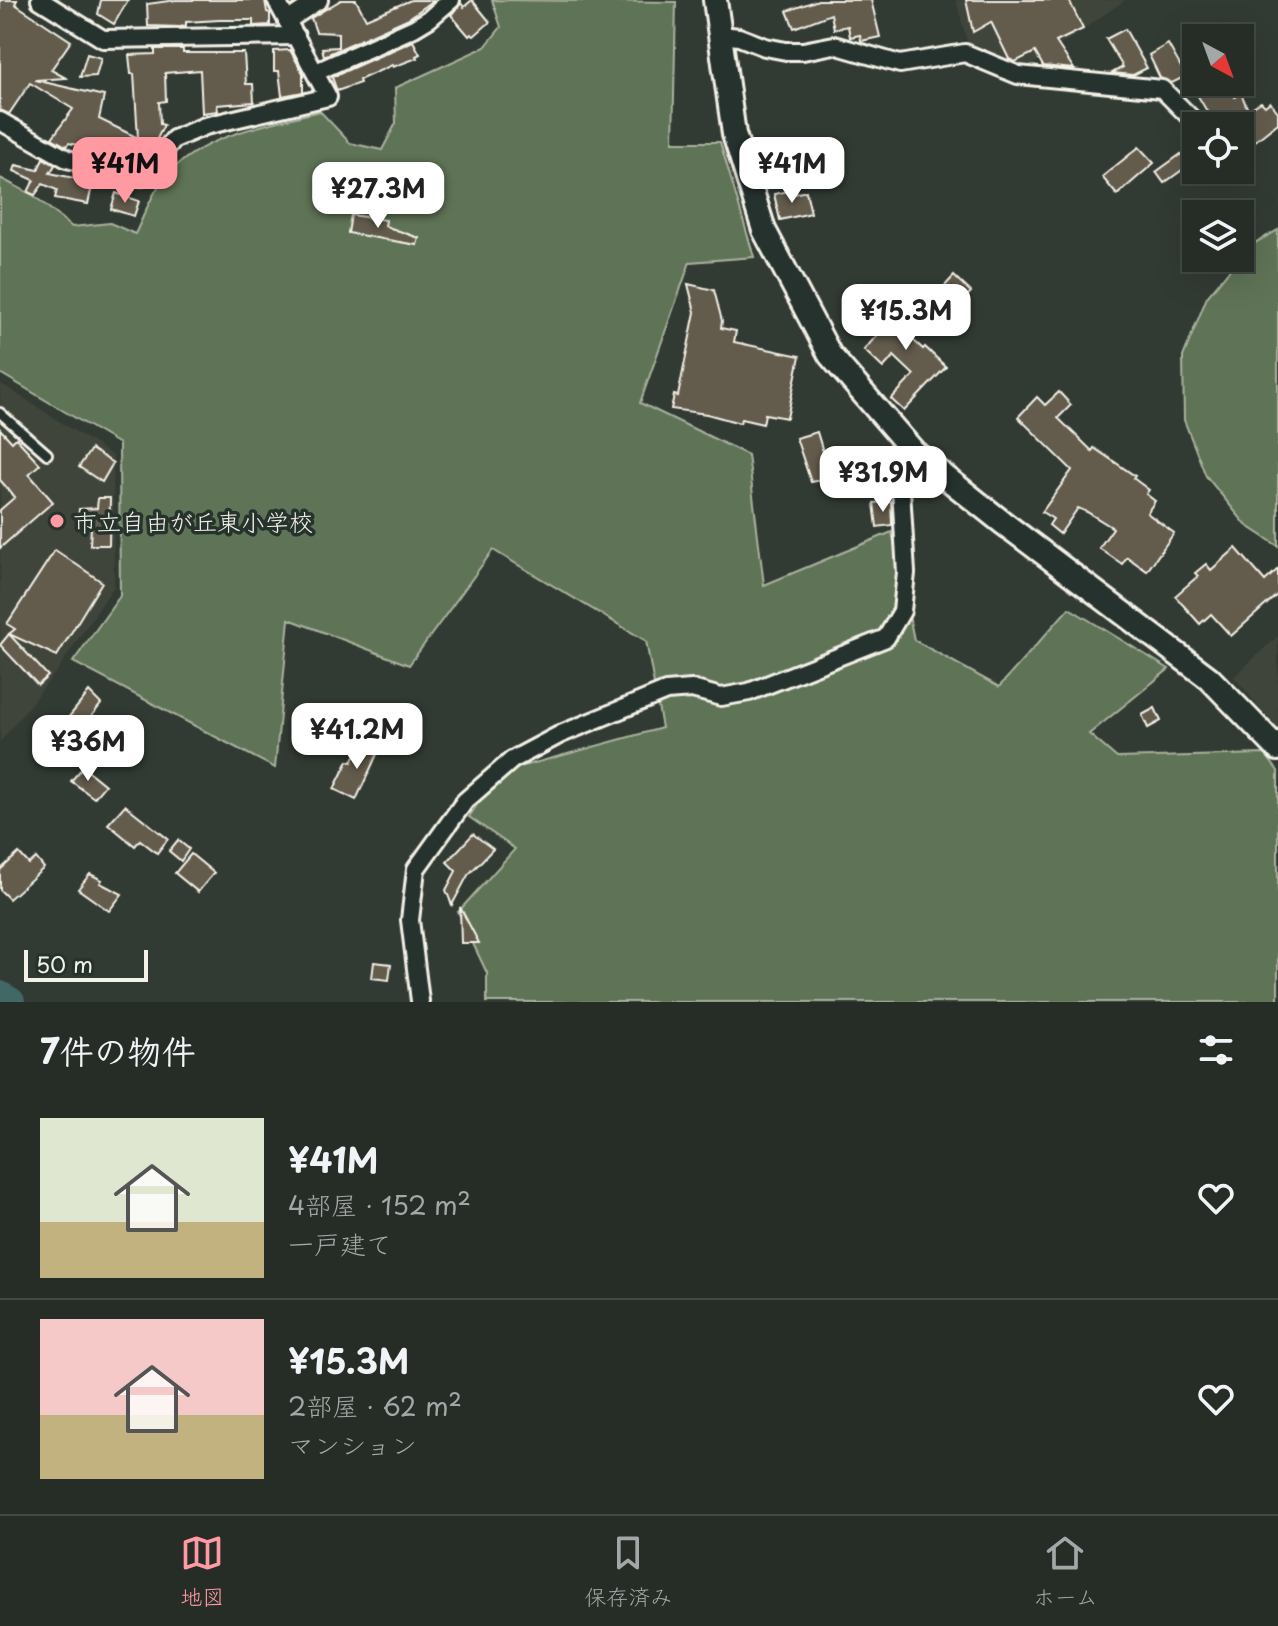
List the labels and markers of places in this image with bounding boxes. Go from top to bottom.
pin: ¥41M [78,137,172,205]
pin: ¥41M [745,137,839,205]
pin: ¥27.3M [313,162,443,230]
pin: ¥15.3M [841,284,971,352]
pin: ¥31.9M [818,446,948,514]
place label: 市立自由が丘東小学校 [73,503,313,539]
marker: 市立自由が丘東小学校 [48,512,66,530]
pin: ¥41.2M [292,703,422,771]
pin: ¥36M [41,715,135,783]

